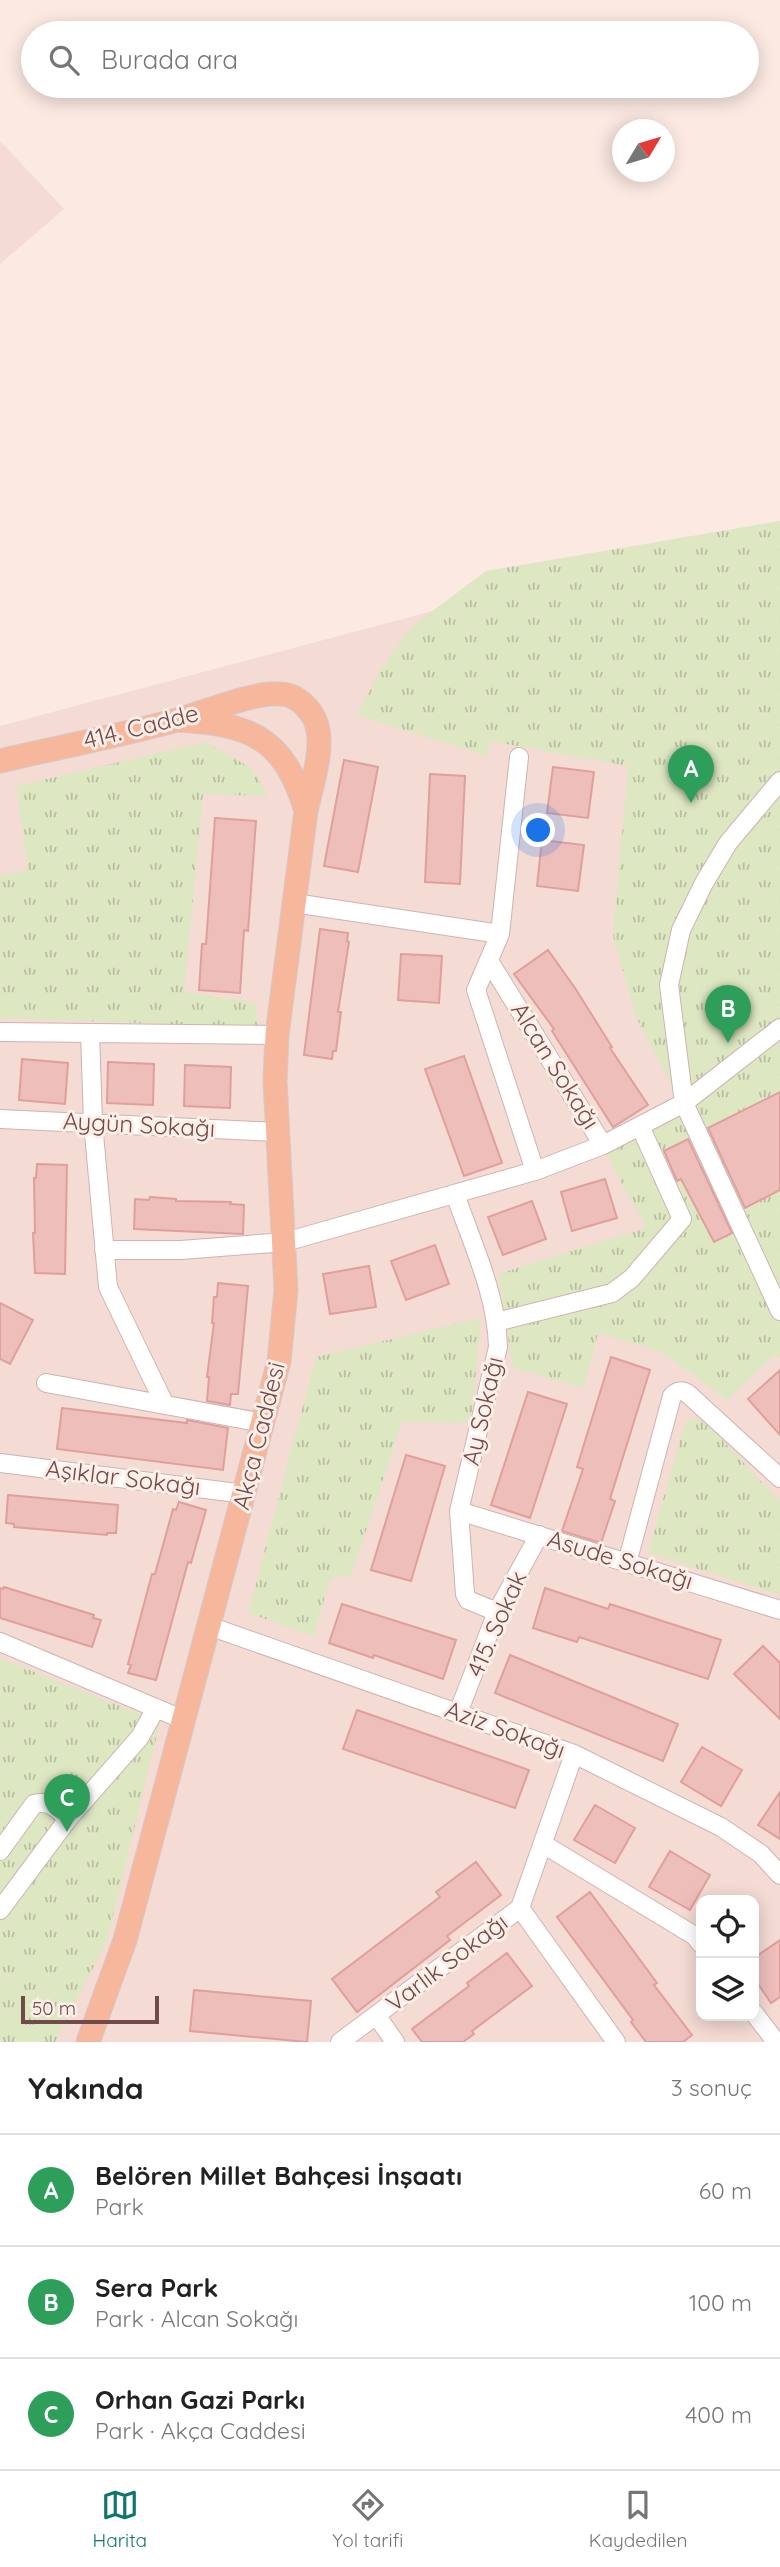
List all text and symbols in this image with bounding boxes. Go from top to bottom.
search box [21,21,759,98]
icon: search [45,41,83,79]
text: Burada ara [101,43,238,76]
north arrow [612,119,675,182]
street label: 414. Cadde [80,697,201,755]
pin: A [668,745,714,803]
your location [521,813,555,847]
pin: B [705,985,751,1043]
street label: Alcan Sokağı [505,997,607,1134]
street label: Aygün Sokağı [62,1105,216,1143]
street label: Ay Sokağı [455,1354,509,1468]
street label: Akça Caddesi [225,1359,291,1513]
street label: Aşıklar Sokağı [44,1453,202,1501]
street label: Asude Sokağı [544,1523,697,1595]
street label: 415. Sokak [459,1566,533,1681]
street label: Aziz Sokağı [441,1693,569,1765]
pin: C [44,1774,90,1832]
map controls [696,1895,759,2021]
button: locate [696,1895,759,1958]
street label: Varlık Sokağı [380,1907,513,2018]
button: layers [696,1958,759,2021]
scale bar [21,1993,159,2025]
text: 50 m [32,1996,76,2020]
text: Yakında [28,2069,143,2107]
text: 3 sonuç [671,2073,752,2102]
text: Belören Millet Bahçesi İnşaatı [95,2159,462,2192]
text: A [44,2176,58,2205]
text: 60 m [699,2176,752,2205]
text: Park [95,2192,144,2221]
text: Sera Park [95,2271,218,2304]
text: B [43,2288,59,2317]
text: 100 m [689,2288,752,2317]
text: Park · Alcan Sokağı [95,2304,298,2333]
text: Orhan Gazi Parkı [95,2383,305,2416]
text: C [44,2400,58,2429]
text: 400 m [685,2400,752,2429]
text: Park · Akça Caddesi [95,2416,306,2445]
tab: Harita [93,2486,147,2552]
tab: Yol tarifi [332,2486,403,2552]
tab: Kaydedilen [589,2486,687,2552]

